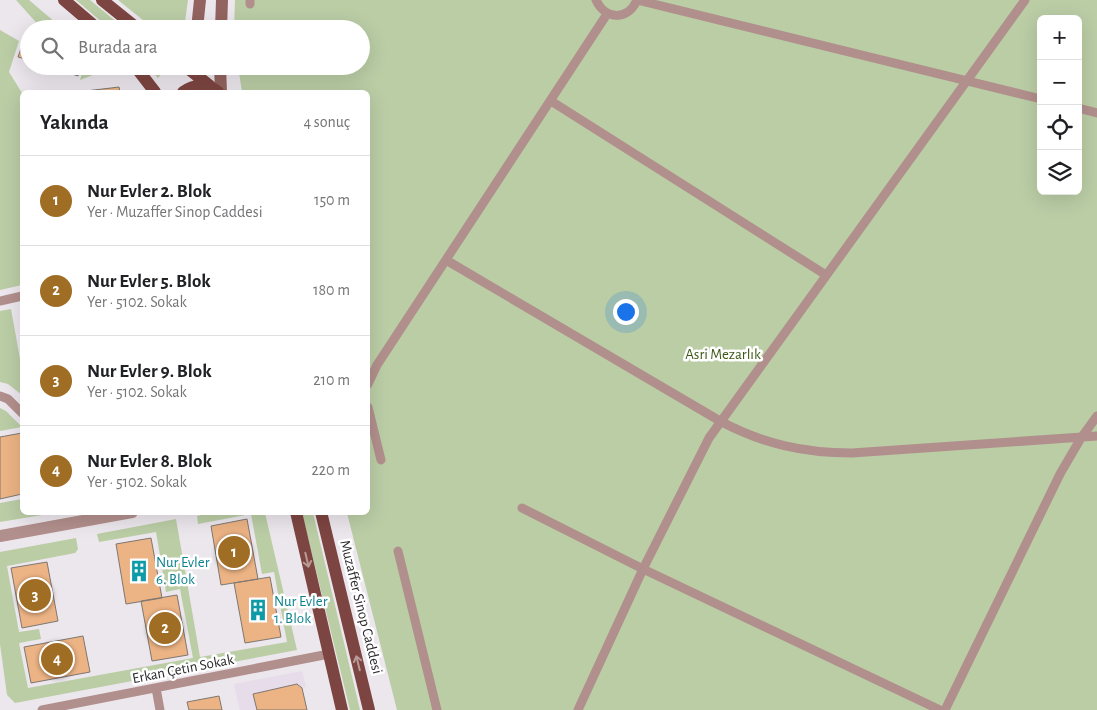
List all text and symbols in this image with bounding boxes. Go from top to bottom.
map controls [1037,15,1082,195]
button: + [1037,15,1082,60]
search box [20,20,370,75]
icon: search [38,34,66,62]
text: Burada ara [78,38,157,57]
button: − [1037,60,1082,105]
button: locate [1037,105,1082,150]
text: Yakında [40,112,109,133]
text: 4 sonuç [303,114,350,130]
button: layers [1037,150,1082,195]
text: Nur Evler 2. Blok [87,182,211,201]
text: 1 [53,192,59,208]
text: 150 m [314,192,350,208]
text: Yer · Muzaffer Sinop Caddesi [87,204,263,220]
text: Nur Evler 5. Blok [87,272,211,291]
text: 2 [52,282,60,298]
text: 180 m [313,282,350,298]
text: Yer · 5102. Sokak [87,294,187,310]
your location [613,299,639,325]
park label: Asri Mezarlık [685,347,761,362]
text: Nur Evler 9. Blok [87,362,212,381]
text: 3 [53,372,59,388]
text: 210 m [313,372,350,388]
text: Yer · 5102. Sokak [87,384,187,400]
text: Nur Evler 8. Blok [87,452,212,471]
text: 4 [52,462,60,478]
text: 220 m [312,462,350,478]
text: Yer · 5102. Sokak [87,474,187,490]
pin: 1 [218,533,250,571]
street label: Muzaffer Sinop Caddesi [337,538,385,676]
one-way arrow [303,551,312,567]
place label: Nur Evler 6. Blok [156,555,210,587]
building icon: Nur Evler 6. Blok [126,558,152,584]
pin: 3 [19,576,51,614]
place label: Nur Evler 1. Blok [274,594,328,626]
building icon: Nur Evler 1. Blok [245,597,271,623]
pin: 2 [149,609,181,647]
pin: 4 [41,640,73,678]
street label: Erkan Çetin Sokak [131,652,235,686]
one-way arrow [353,655,362,671]

